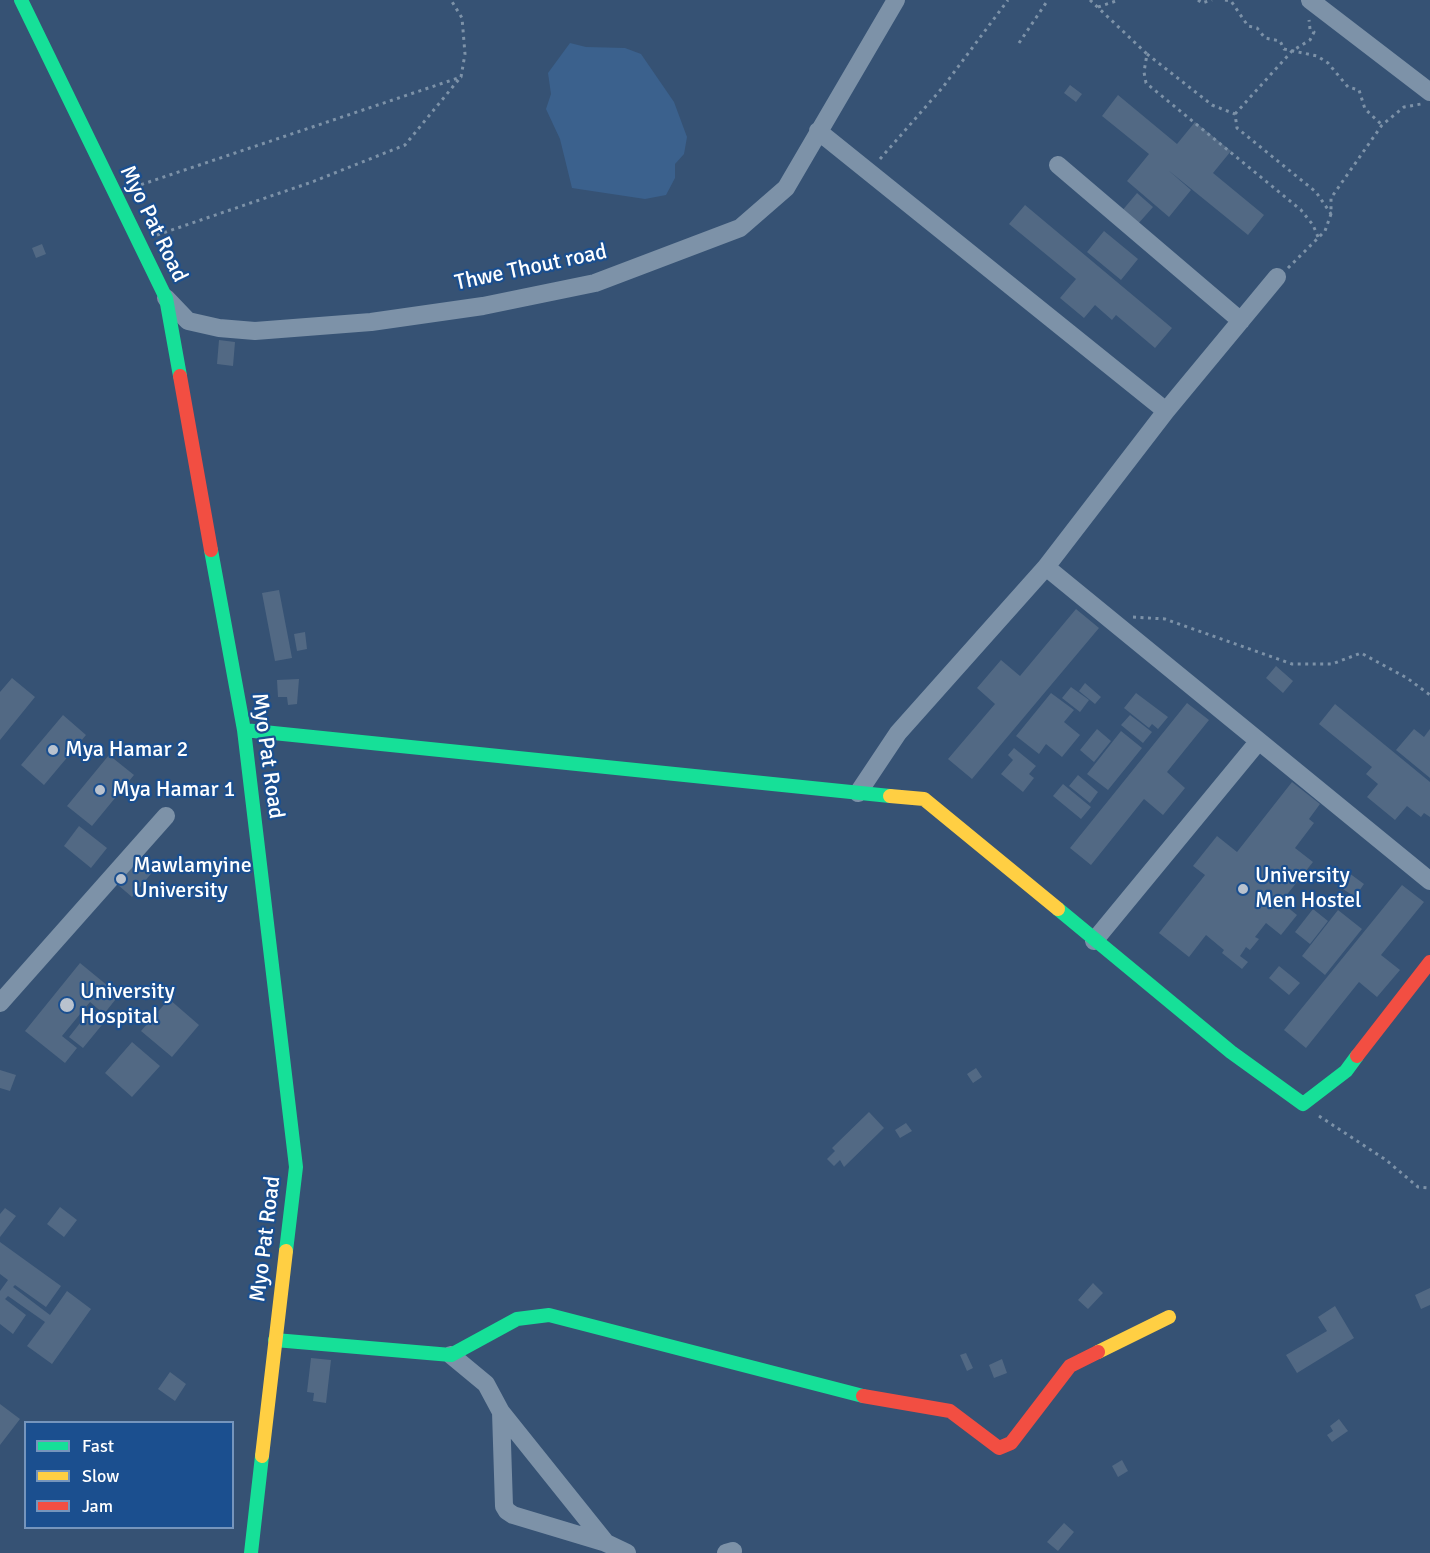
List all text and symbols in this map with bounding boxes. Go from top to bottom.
street label: Myo Pat Road [113,161,193,287]
street label: Thwe Thout road [453,239,609,297]
street label: Myo Pat Road [245,691,289,821]
place label: Mya Hamar 2 [65,737,188,763]
marker: Mya Hamar 2 [46,743,60,757]
place label: Mya Hamar 1 [112,777,235,803]
marker: Mya Hamar 1 [93,783,107,797]
place label: Mawlamyine University [133,853,252,904]
place label: University Men Hostel [1255,863,1361,914]
marker: Mawlamyine University [114,872,128,886]
marker: University Men Hostel [1236,882,1250,896]
place label: University Hospital [80,979,175,1030]
marker: University Hospital [58,996,76,1014]
street label: Myo Pat Road [245,1175,287,1303]
legend [24,1421,234,1529]
text: Fast [82,1435,114,1457]
text: Slow [82,1465,119,1487]
text: Jam [82,1495,113,1517]

